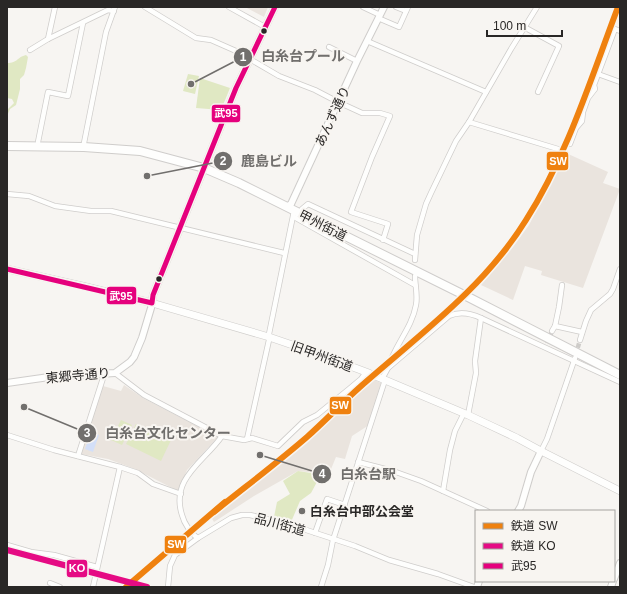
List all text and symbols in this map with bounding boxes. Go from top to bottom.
scale bar [487,12,562,38]
text: 100 m [493,19,526,33]
unlabelled marker [259,26,269,36]
callout: 白糸台プール [233,44,353,70]
text: 白糸台プール [261,48,345,64]
text: 1 [240,50,247,64]
street label: あんず通り [312,84,353,149]
line badge: 武95 [211,104,241,123]
text: 武95 [214,107,238,119]
callout: 鹿島ビル [213,148,305,174]
line badge: SW [546,151,569,171]
text: 鹿島ビル [241,153,297,169]
text: 2 [220,154,227,168]
text: SW [549,155,567,167]
street label: 甲州街道 [296,207,349,244]
unlabelled marker [154,274,164,284]
line badge: 武95 [106,286,137,305]
text: 武95 [109,290,133,302]
street label: 旧甲州街道 [289,338,355,375]
street label: 東郷寺通り [45,365,111,386]
line badge: SW [329,396,352,415]
text: SW [331,399,349,411]
callout: 白糸台文化センター [77,420,239,446]
text: 白糸台文化センター [105,425,231,441]
text: 3 [84,426,91,440]
callout: 白糸台駅 [312,461,404,487]
text: 白糸台駅 [340,466,396,482]
text: 4 [319,467,326,481]
place label: 白糸台中部公会堂 [310,504,414,519]
marker: 白糸台中部公会堂 [297,506,307,516]
legend [475,510,615,582]
street label: 品川街道 [253,511,307,538]
text: 鉄道 SW [511,519,558,533]
line badge: SW [164,535,187,554]
text: SW [167,538,185,550]
text: 鉄道 KO [511,539,556,553]
line badge: KO [66,559,88,578]
text: 武95 [511,559,537,573]
text: KO [69,562,86,574]

